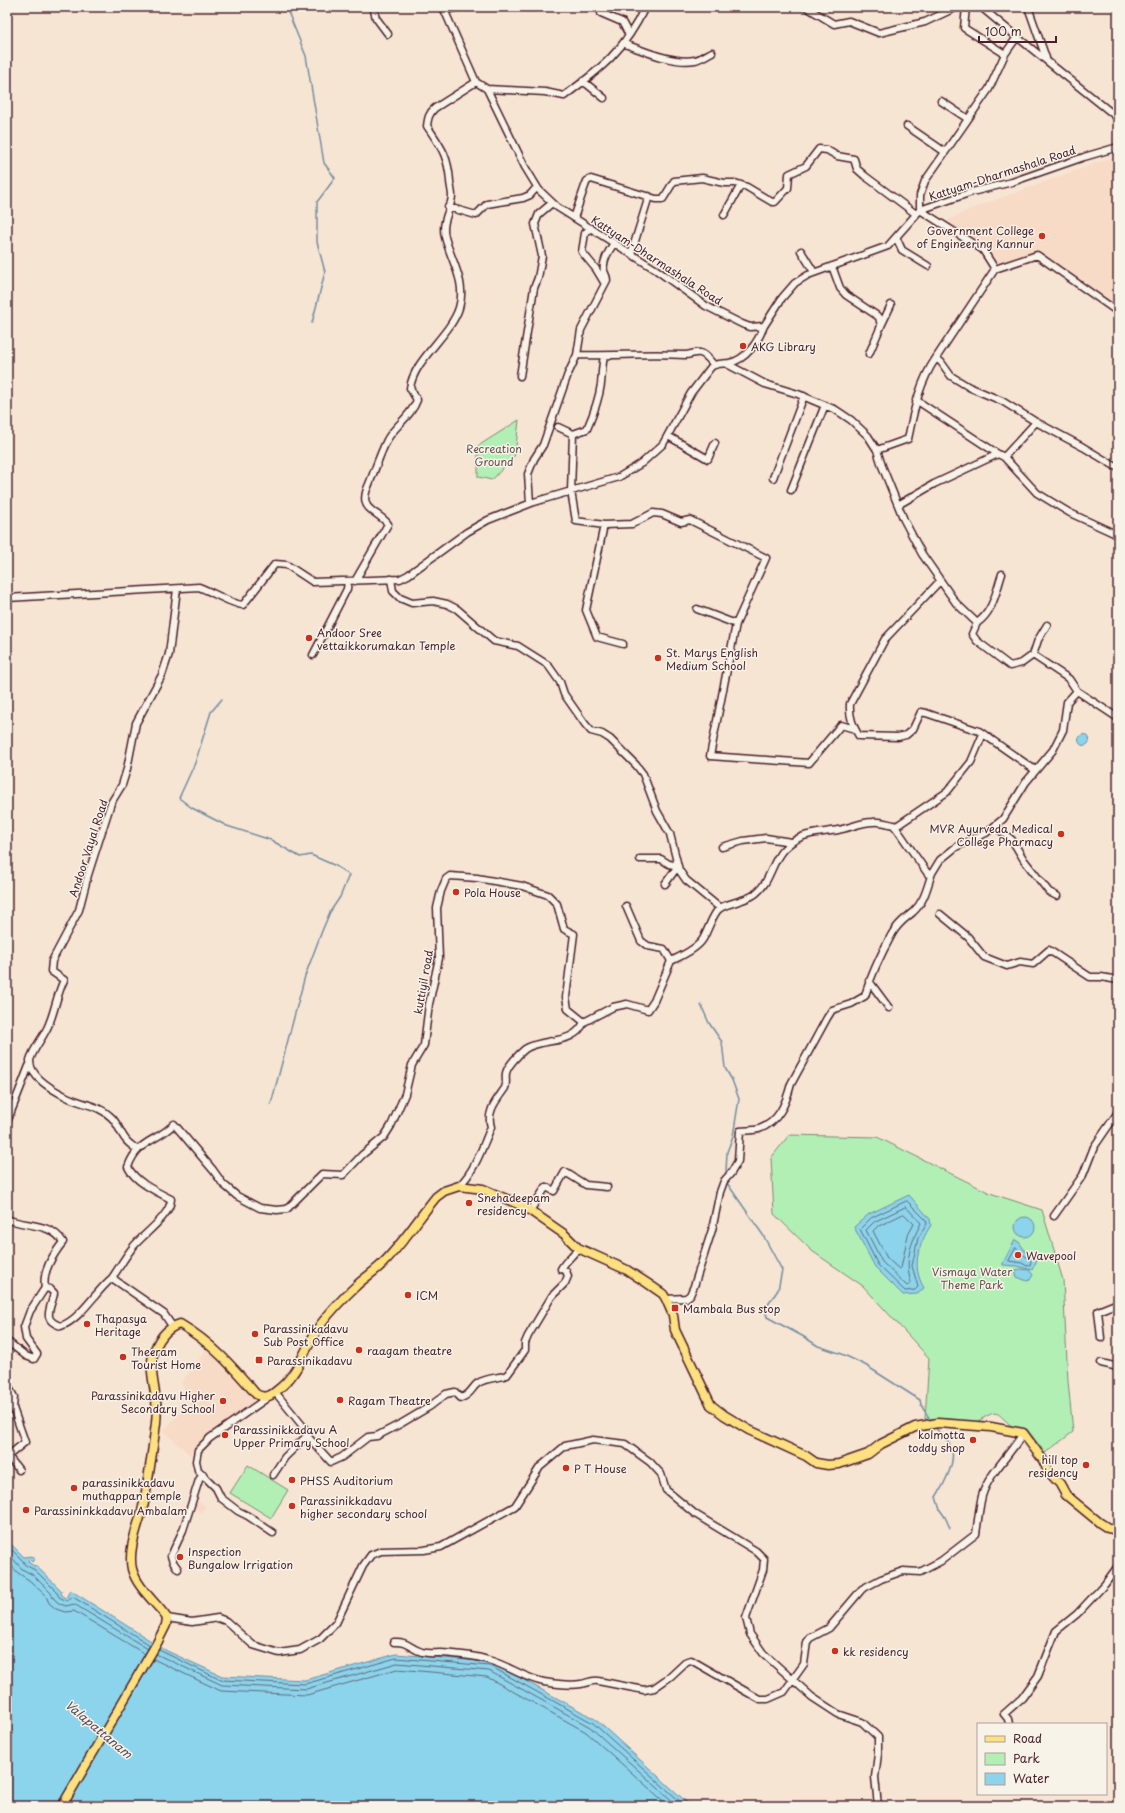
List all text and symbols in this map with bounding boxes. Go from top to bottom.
scale bar [979,18,1056,44]
text: 100 m [985,22,1022,40]
street label: Kattyam-Dharmashala Road [926,141,1078,205]
street label: Kattyam-Dharmashala Road [588,211,726,309]
place label: Government College of Engineering Kannur [917,222,1035,252]
marker: Government College of Engineering Kannur [1037,231,1047,241]
place label: AKG Library [751,338,816,355]
marker: AKG Library [738,341,748,351]
park label: Recreation Ground [466,440,522,470]
place label: Andoor Sree vettaikkorumakan Temple [317,624,456,654]
marker: Andoor Sree vettaikkorumakan Temple [304,633,314,643]
place label: St. Marys English Medium School [666,644,758,674]
marker: St. Marys English Medium School [653,653,663,663]
street label: Andoor Vayal Road [64,797,112,899]
place label: MVR Ayurveda Medical College Pharmacy [929,820,1053,850]
marker: MVR Ayurveda Medical College Pharmacy [1056,829,1066,839]
place label: Pola House [464,884,521,901]
marker: Pola House [451,887,461,897]
street label: kuttiyil road [409,948,437,1015]
place label: Snehadeepam residency [477,1189,550,1219]
marker: Snehadeepam residency [464,1198,474,1208]
place label: Wavepool [1026,1247,1076,1264]
marker: Wavepool [1013,1250,1023,1260]
park label: Vismaya Water Theme Park [932,1263,1013,1293]
place label: ICM [416,1287,438,1304]
marker: ICM [403,1290,413,1300]
place label: Mambala Bus stop [683,1300,781,1317]
marker: Mambala Bus stop [670,1303,680,1313]
place label: Thapasya Heritage [95,1310,147,1340]
marker: Thapasya Heritage [82,1319,92,1329]
place label: Parassinikadavu Sub Post Office [263,1320,348,1350]
marker: Parassinikadavu Sub Post Office [250,1329,260,1339]
place label: raagam theatre [367,1342,452,1359]
place label: Theeram Tourist Home [131,1343,201,1373]
marker: raagam theatre [354,1345,364,1355]
marker: Theeram Tourist Home [118,1352,128,1362]
place label: Parassinikadavu [267,1352,352,1369]
marker: Parassinikadavu [254,1355,264,1365]
place label: Parassinikadavu Higher Secondary School [91,1387,216,1417]
place label: Ragam Theatre [348,1392,431,1409]
marker: Ragam Theatre [335,1395,345,1405]
marker: Parassinikadavu Higher Secondary School [218,1396,228,1406]
place label: Parassinikkadavu A Upper Primary School [233,1421,349,1451]
place label: kolmotta toddy shop [908,1426,965,1456]
marker: Parassinikkadavu A Upper Primary School [220,1430,230,1440]
marker: kolmotta toddy shop [968,1435,978,1445]
place label: hill top residency [1028,1451,1078,1481]
place label: P T House [574,1460,627,1477]
marker: hill top residency [1081,1460,1091,1470]
marker: P T House [561,1463,571,1473]
place label: PHSS Auditorium [300,1472,393,1489]
place label: parassinikkadavu muthappan temple [82,1474,181,1504]
marker: PHSS Auditorium [287,1475,297,1485]
marker: parassinikkadavu muthappan temple [69,1483,79,1493]
place label: Parassinikkadavu higher secondary school [300,1492,427,1522]
marker: Parassinikkadavu higher secondary school [287,1501,297,1511]
place label: Parassininkkadavu Ambalam [34,1502,187,1519]
marker: Parassininkkadavu Ambalam [21,1505,31,1515]
place label: Inspection Bungalow Irrigation [188,1543,293,1573]
marker: Inspection Bungalow Irrigation [175,1552,185,1562]
place label: kk residency [843,1643,909,1660]
marker: kk residency [830,1646,840,1656]
water label: Valapattanam [62,1696,137,1763]
legend [977,1723,1107,1795]
text: Road [1013,1729,1042,1747]
text: Park [1013,1749,1040,1767]
text: Water [1013,1769,1050,1787]

